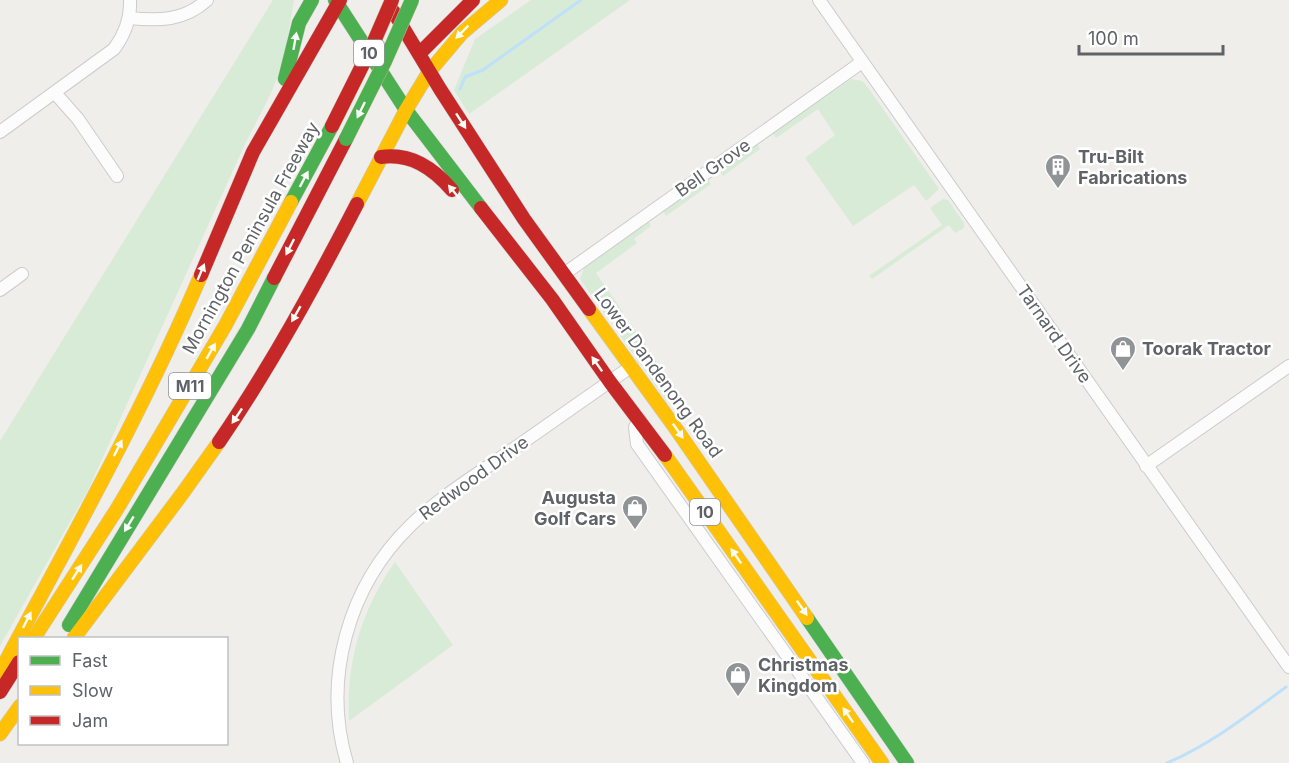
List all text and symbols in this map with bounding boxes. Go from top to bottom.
scale bar [1079,18,1223,56]
one-way arrow [455,25,469,39]
text: 100 m [1088,28,1139,49]
one-way arrow [291,31,300,50]
road number: 10 [354,40,384,66]
one-way arrow [356,101,366,119]
one-way arrow [455,113,466,130]
street label: Mornington Peninsula Freeway [178,118,323,357]
street label: Bell Grove [671,134,754,201]
place label: Tru-Bilt Fabrications [1078,146,1187,188]
building icon: Tru-Bilt Fabrications [1043,152,1073,190]
one-way arrow [299,171,309,188]
one-way arrow [447,184,460,200]
one-way arrow [286,238,295,255]
one-way arrow [196,262,206,280]
street label: Tarnard Drive [1013,280,1096,387]
street label: Lower Dandenong Road [590,284,727,461]
one-way arrow [291,306,301,323]
shop icon: Toorak Tractor [1108,334,1138,372]
place label: Toorak Tractor [1142,338,1271,359]
one-way arrow [205,343,216,359]
one-way arrow [591,356,603,372]
road number: M11 [169,373,211,399]
one-way arrow [231,408,242,424]
one-way arrow [672,423,683,439]
street label: Redwood Drive [415,431,532,524]
one-way arrow [113,439,122,456]
place label: Augusta Golf Cars [534,487,616,529]
shop icon: Augusta Golf Cars [620,493,650,531]
road number: 10 [690,499,720,525]
one-way arrow [124,516,135,532]
one-way arrow [730,548,742,564]
one-way arrow [72,563,83,580]
one-way arrow [796,600,808,616]
one-way arrow [21,611,31,629]
legend [18,637,228,745]
text: Fast [72,650,108,671]
place label: Christmas Kingdom [758,654,849,696]
shop icon: Christmas Kingdom [723,660,753,698]
text: Slow [72,680,113,701]
one-way arrow [843,708,855,723]
text: Jam [72,710,108,731]

